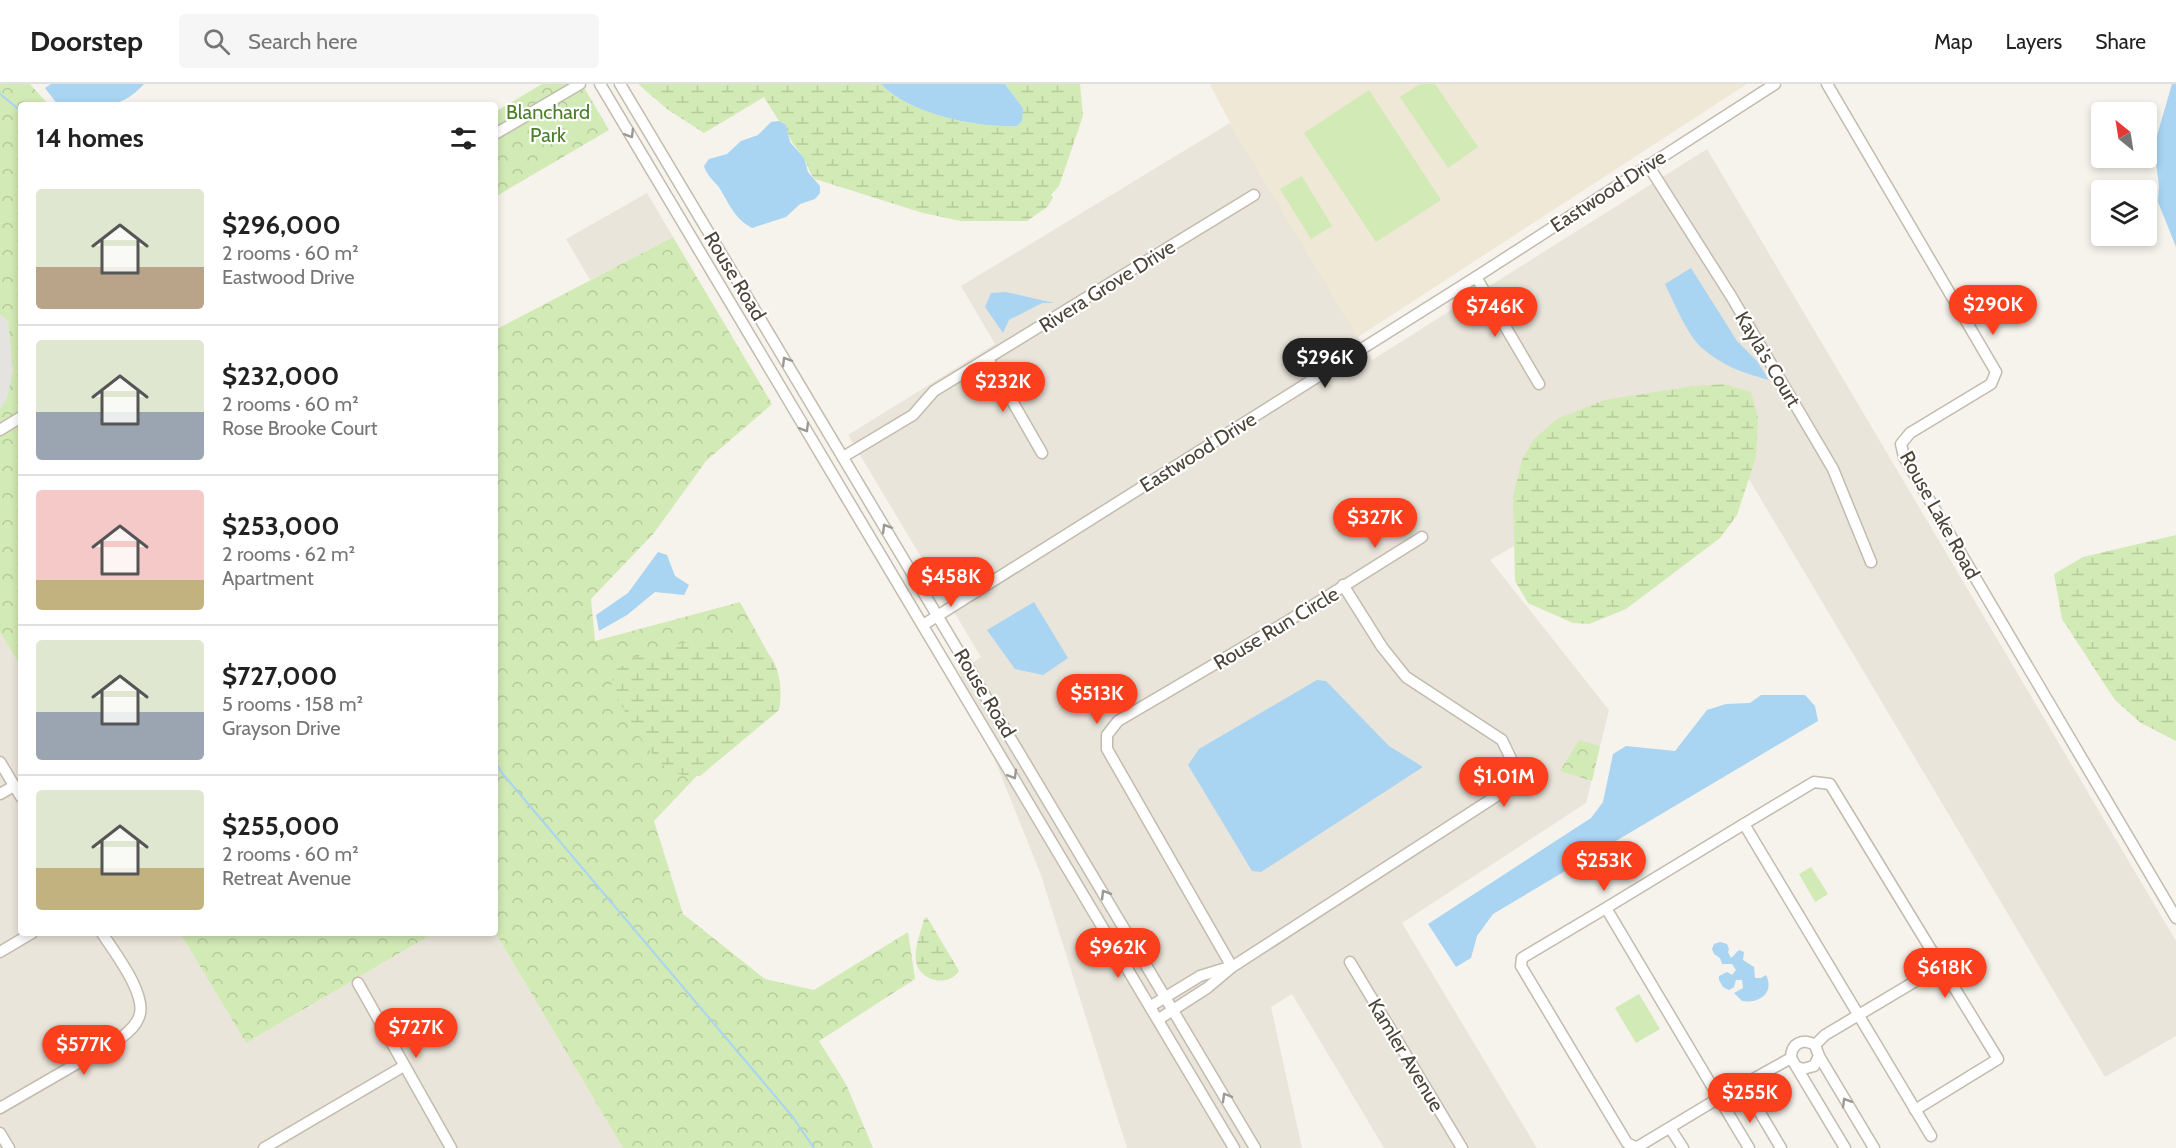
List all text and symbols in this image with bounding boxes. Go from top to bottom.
search box [179,14,599,68]
text: Doorstep [30,24,143,58]
icon: search [200,25,233,58]
text: Search here [248,28,357,55]
text: Map [1934,29,1973,54]
text: Layers [2006,29,2062,54]
text: Share [2095,29,2146,54]
park label: Blanchard Park [506,100,590,147]
north arrow [2091,102,2157,168]
map controls [2091,102,2157,246]
text: 14 homes [36,122,144,154]
icon: filters [447,122,480,155]
one-way arrow [622,128,634,138]
street label: Eastwood Drive [1546,145,1670,237]
button: layers [2091,180,2157,246]
text: $296,000 [222,209,341,241]
icon: home [84,213,156,285]
street label: Rouse Road [699,227,771,325]
street label: Rivera Grove Drive [1035,235,1179,337]
text: 2 rooms · 60 m² [222,241,359,265]
text: Eastwood Drive [222,265,355,289]
pin: $290K [1951,285,2035,336]
pin: $746K [1453,287,1537,338]
text: $290K [1963,292,2023,316]
text: $746K [1466,294,1524,318]
street label: Kayla's Court [1730,307,1806,411]
pin: $296K [1283,338,1367,389]
text: $296K [1296,345,1354,369]
one-way arrow [781,357,793,367]
text: $232,000 [222,360,339,392]
pin: $232K [961,362,1045,413]
icon: home [84,364,156,436]
text: $232K [975,369,1031,393]
text: 2 rooms · 60 m² [222,392,359,416]
street label: Eastwood Drive [1135,407,1261,497]
text: Rose Brooke Court [222,416,377,440]
one-way arrow [797,422,809,432]
street label: Rouse Lake Road [1895,447,1985,583]
pin: $327K [1333,498,1417,549]
text: $327K [1347,505,1403,529]
text: $253,000 [222,510,340,542]
icon: home [84,514,156,586]
one-way arrow [881,524,893,534]
text: 2 rooms · 62 m² [222,542,355,566]
pin: $458K [909,557,993,608]
text: $458K [921,564,981,588]
text: Apartment [222,566,314,590]
street label: Rouse Run Circle [1209,581,1343,675]
street label: Rouse Road [949,644,1021,742]
text: $727,000 [222,660,337,692]
icon: home [84,664,156,736]
pin: $513K [1055,674,1139,725]
text: $513K [1070,681,1124,705]
text: 5 rooms · 158 m² [222,692,363,716]
text: Grayson Drive [222,716,341,740]
pin: $1.01M [1455,757,1553,808]
text: $1.01M [1473,764,1535,788]
one-way arrow [1006,769,1017,779]
text: $255,000 [222,810,340,842]
icon: home [84,814,156,886]
pin: $253K [1562,841,1646,892]
text: 2 rooms · 60 m² [222,842,359,866]
text: $253K [1576,848,1632,872]
text: Retreat Avenue [222,866,351,890]
one-way arrow [1100,890,1112,900]
pin: $962K [1076,928,1160,979]
text: $962K [1089,935,1147,959]
pin: $618K [1903,948,1987,999]
text: $618K [1918,955,1972,979]
street label: Kamler Avenue [1363,994,1449,1116]
pin: $727K [374,1008,458,1059]
text: $727K [388,1015,444,1039]
pin: $577K [42,1025,126,1076]
text: $577K [56,1032,112,1056]
pin: $255K [1708,1073,1792,1124]
text: $255K [1722,1080,1778,1104]
one-way arrow [1222,1093,1233,1103]
one-way arrow [1842,1098,1853,1108]

